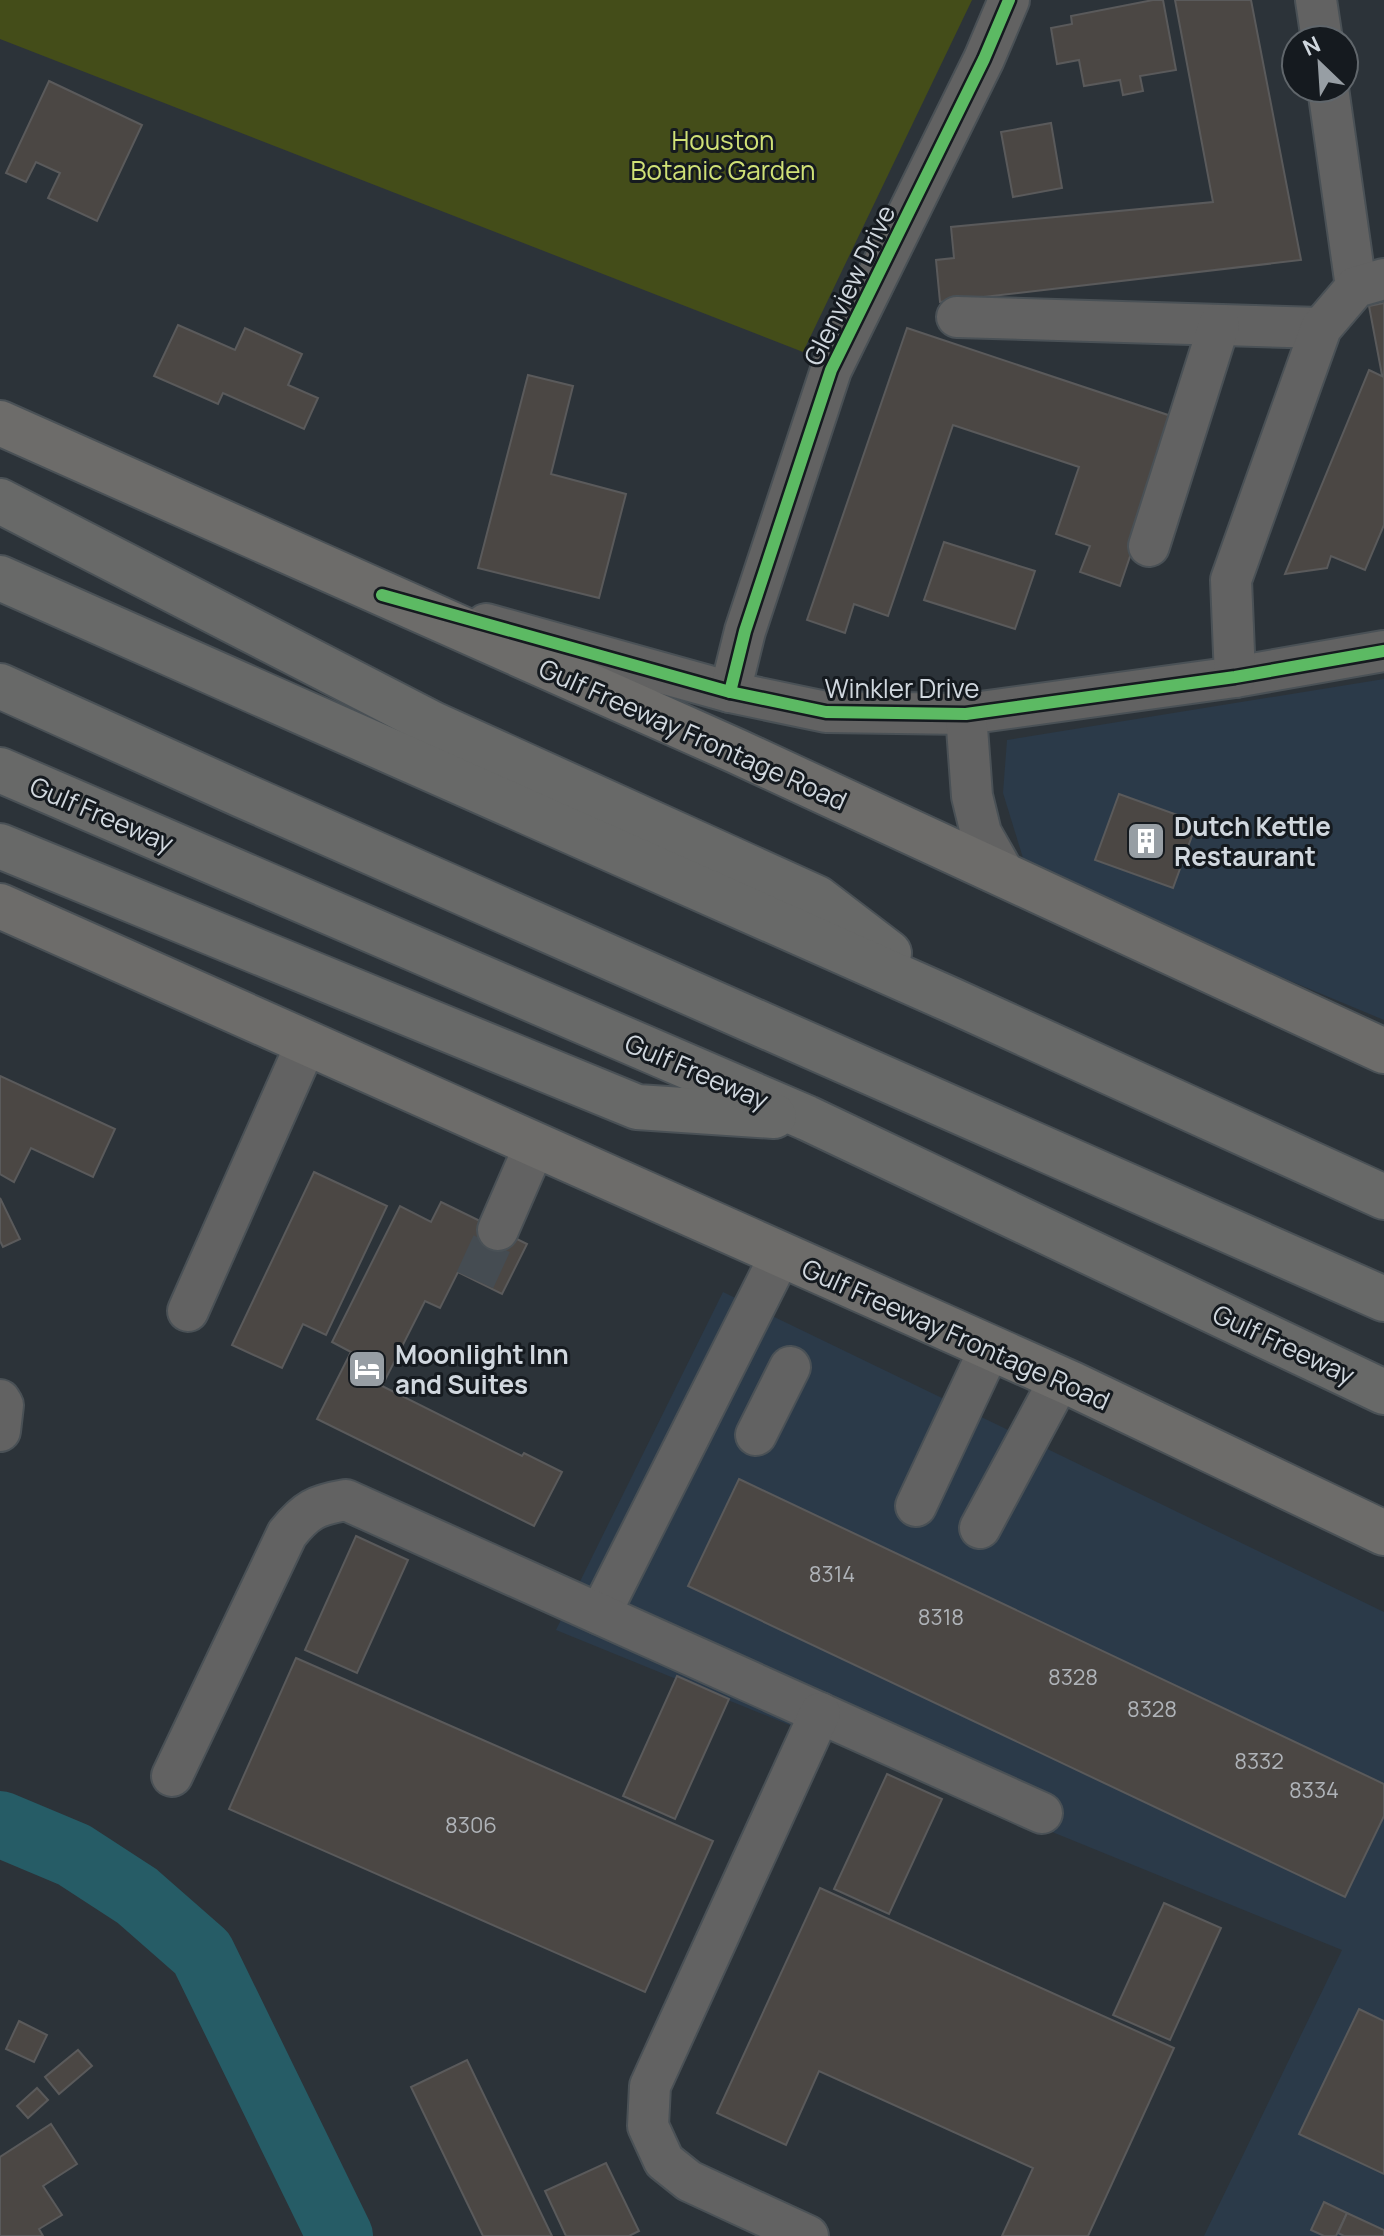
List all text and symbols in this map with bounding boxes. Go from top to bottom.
north arrow [1280,24,1360,104]
text: N [1298,29,1325,63]
park label: Houston Botanic Garden [631,122,815,188]
street label: Glenview Drive [795,199,903,371]
street label: Gulf Freeway Frontage Road [533,650,853,818]
street label: Winkler Drive [825,670,979,706]
street label: Gulf Freeway [25,768,180,861]
place label: Dutch Kettle Restaurant [1174,808,1331,874]
building icon: Dutch Kettle Restaurant [1125,820,1167,862]
street label: Gulf Freeway [620,1025,775,1118]
street label: Gulf Freeway Frontage Road [796,1250,1116,1418]
street label: Gulf Freeway [1207,1295,1361,1393]
place label: Moonlight Inn and Suites [395,1336,569,1402]
hotel icon: Moonlight Inn and Suites [346,1348,388,1390]
house number: 8314 [809,1559,855,1589]
house number: 8318 [918,1602,964,1632]
house number: 8328 [1048,1662,1098,1692]
house number: 8328 [1127,1694,1177,1724]
house number: 8332 [1234,1746,1284,1776]
house number: 8334 [1289,1775,1339,1805]
house number: 8306 [445,1810,497,1840]

